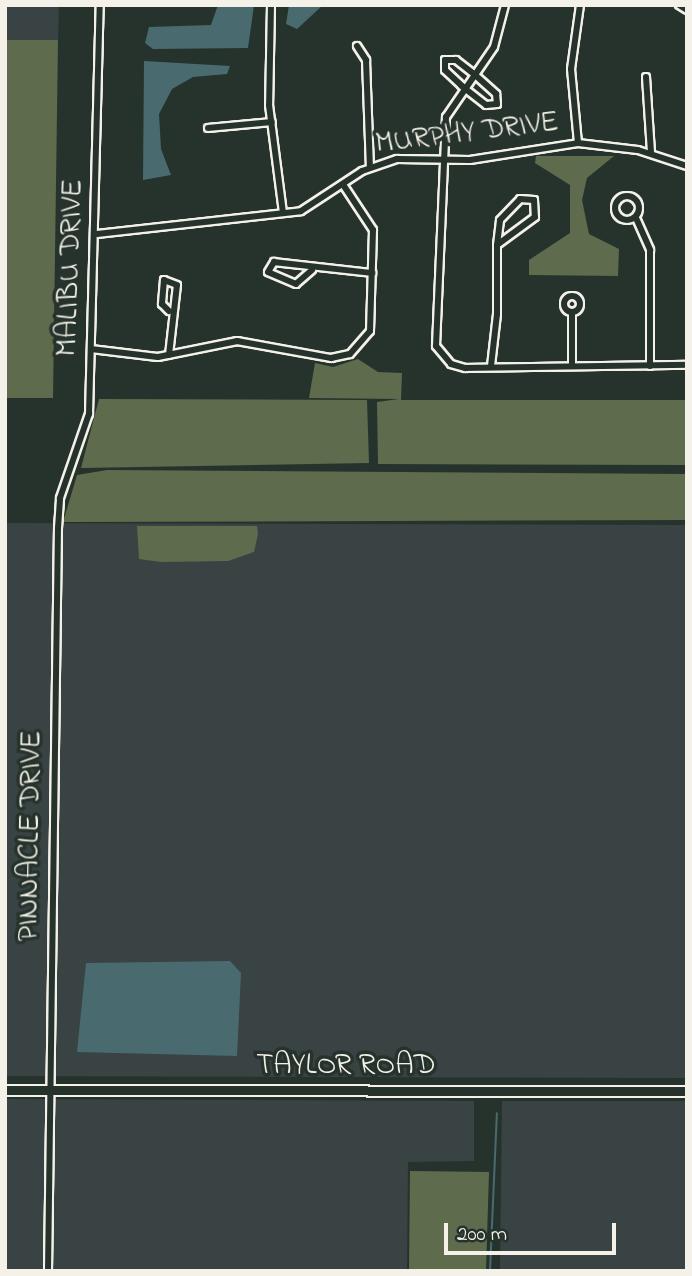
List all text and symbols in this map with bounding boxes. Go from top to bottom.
street label: MURPHY DRIVE [373,105,561,163]
street label: MALIBU DRIVE [50,179,92,357]
street label: PINNACLE DRIVE [11,730,51,942]
street label: TAYLOR ROAD [256,1048,436,1084]
scale bar [447,1210,618,1254]
text: 200 m [457,1220,507,1250]

